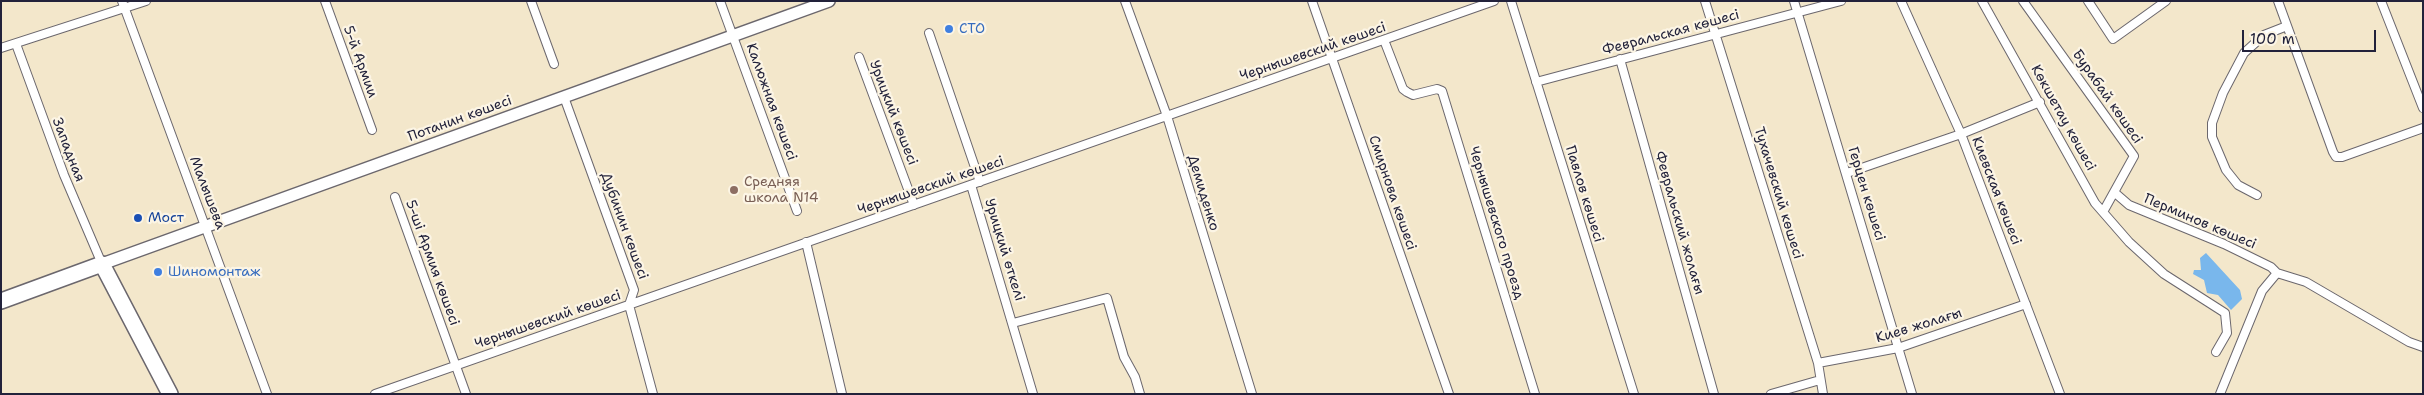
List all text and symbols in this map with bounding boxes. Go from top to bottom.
street label: Февральская көшесі [1601,7,1741,59]
street label: Чернышевский көшесі [1238,19,1388,85]
scale bar [2244,20,2378,52]
place label: СТО [959,21,985,37]
marker: СТО [943,23,955,35]
street label: 5-й Армии [339,24,381,100]
text: 100 m [2250,29,2295,49]
street label: Калюжная көшесі [742,41,800,163]
street label: Бурабай көшесі [2068,47,2146,147]
street label: Урицкий көшесі [865,58,921,168]
street label: Көкшетау көшесі [2027,62,2099,174]
street label: Потанин көшесі [406,92,514,146]
street label: Западная [48,116,88,184]
street label: Тухачевский көшесі [1750,125,1806,261]
street label: Смирнова көшесі [1364,133,1420,253]
street label: Киевская көшесі [1968,134,2024,248]
street label: Чернышевского проезд [1465,144,1527,302]
street label: Павлов көшесі [1561,144,1607,244]
street label: Герцен көшесі [1844,145,1888,243]
street label: Февральский жолағы [1651,149,1707,297]
street label: Чернышевский көшесі [856,153,1006,219]
street label: Демиденко [1183,153,1223,233]
street label: Малышева [185,154,229,232]
street label: Дубинин көшесі [597,170,651,282]
place label: Средняя школа N14 [744,174,818,206]
marker: Средняя школа N14 [728,184,740,196]
street label: Перминов көшесі [2141,191,2259,253]
street label: Урицкий өткелі [980,197,1028,303]
street label: 5-ші Армия көшесі [401,198,463,328]
place label: Мост [148,210,184,226]
marker: Мост [132,212,144,224]
place label: Шиномонтаж [168,264,260,280]
marker: Шиномонтаж [152,266,164,278]
street label: Чернышевский көшесі [473,287,623,353]
street label: Киев жолағы [1874,305,1964,347]

